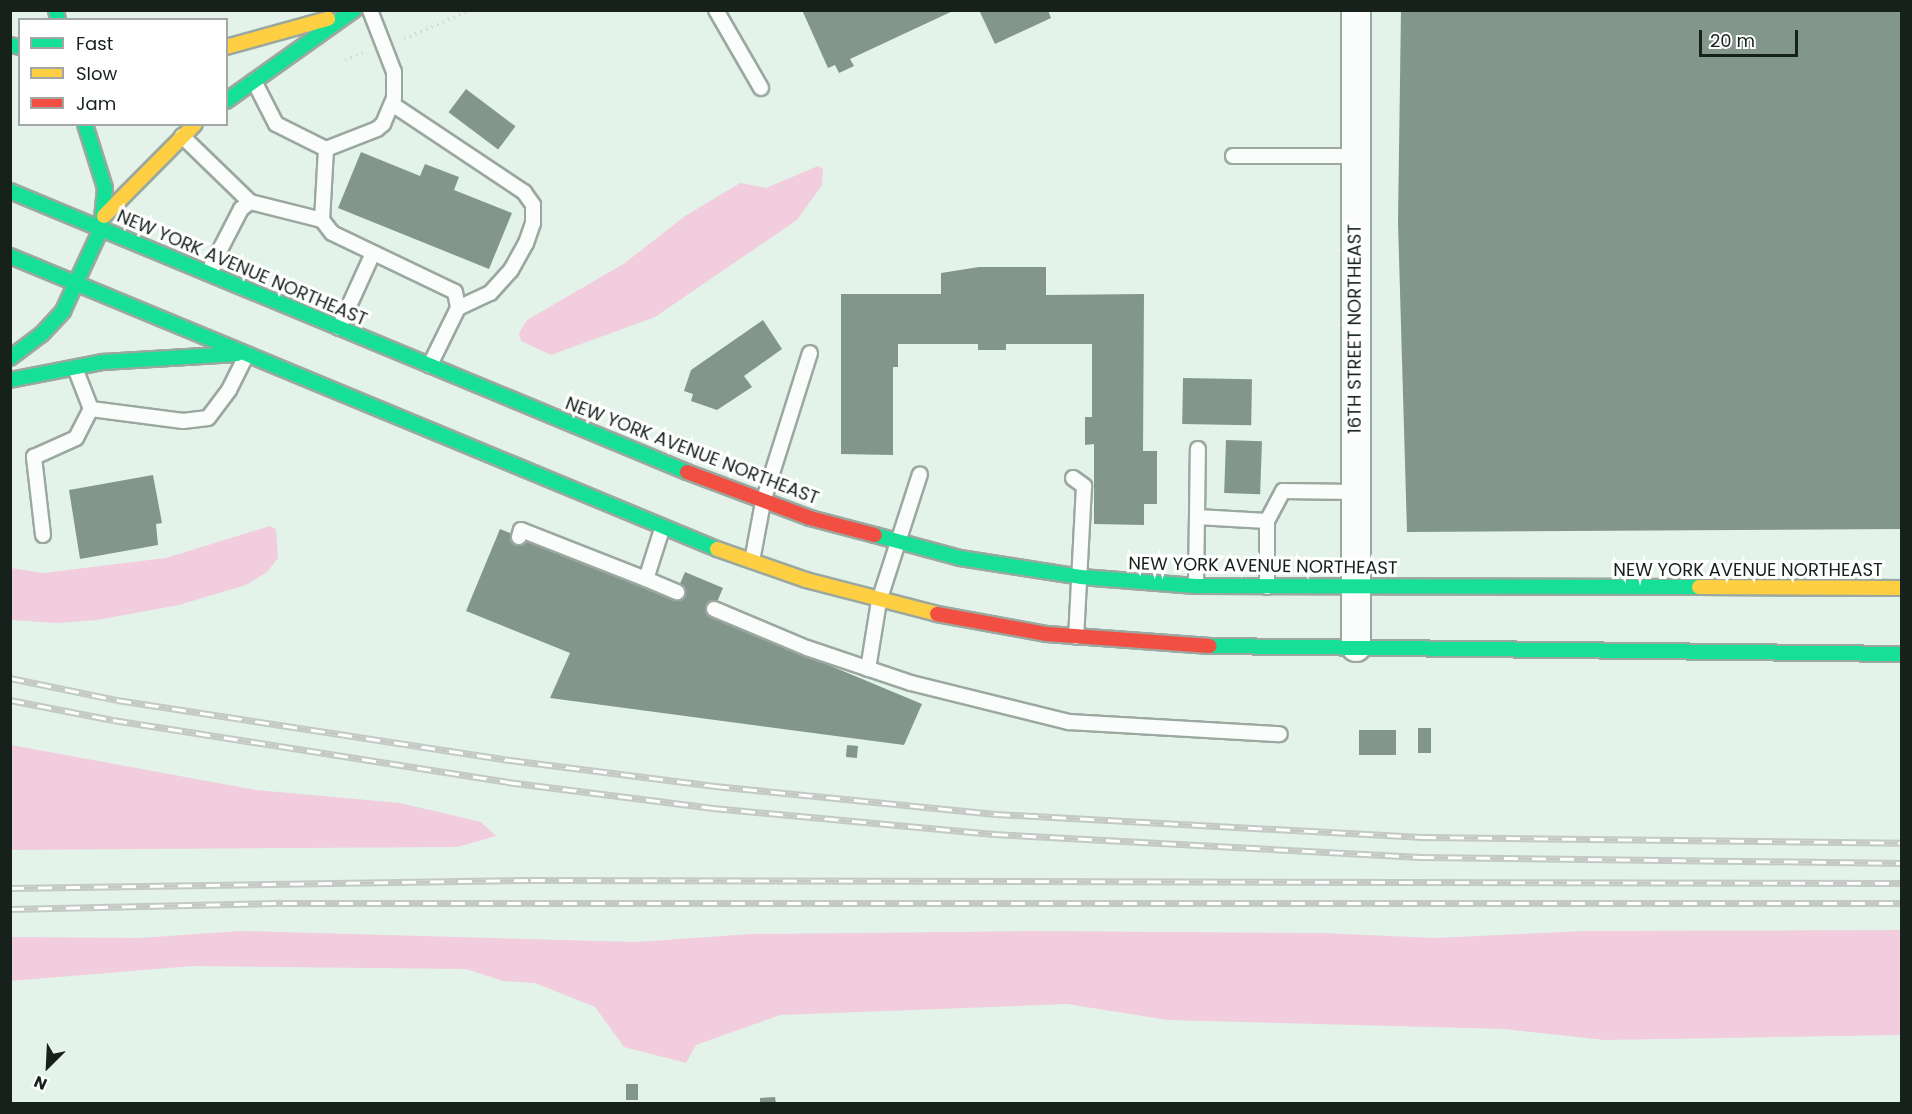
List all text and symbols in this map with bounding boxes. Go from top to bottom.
legend [18,18,228,126]
scale bar [1702,18,1801,56]
text: 20 m [1710,28,1755,53]
text: Fast [76,31,113,56]
text: Slow [76,61,117,86]
text: Jam [76,91,116,116]
street label: NEW YORK AVENUE NORTHEAST [114,205,370,331]
street label: 16TH STREET NORTHEAST [1344,224,1366,434]
street label: NEW YORK AVENUE NORTHEAST [562,393,822,509]
street label: NEW YORK AVENUE NORTHEAST [1128,553,1398,579]
street label: NEW YORK AVENUE NORTHEAST [1613,559,1883,581]
north arrow [18,1036,78,1096]
text: N [30,1070,51,1096]

